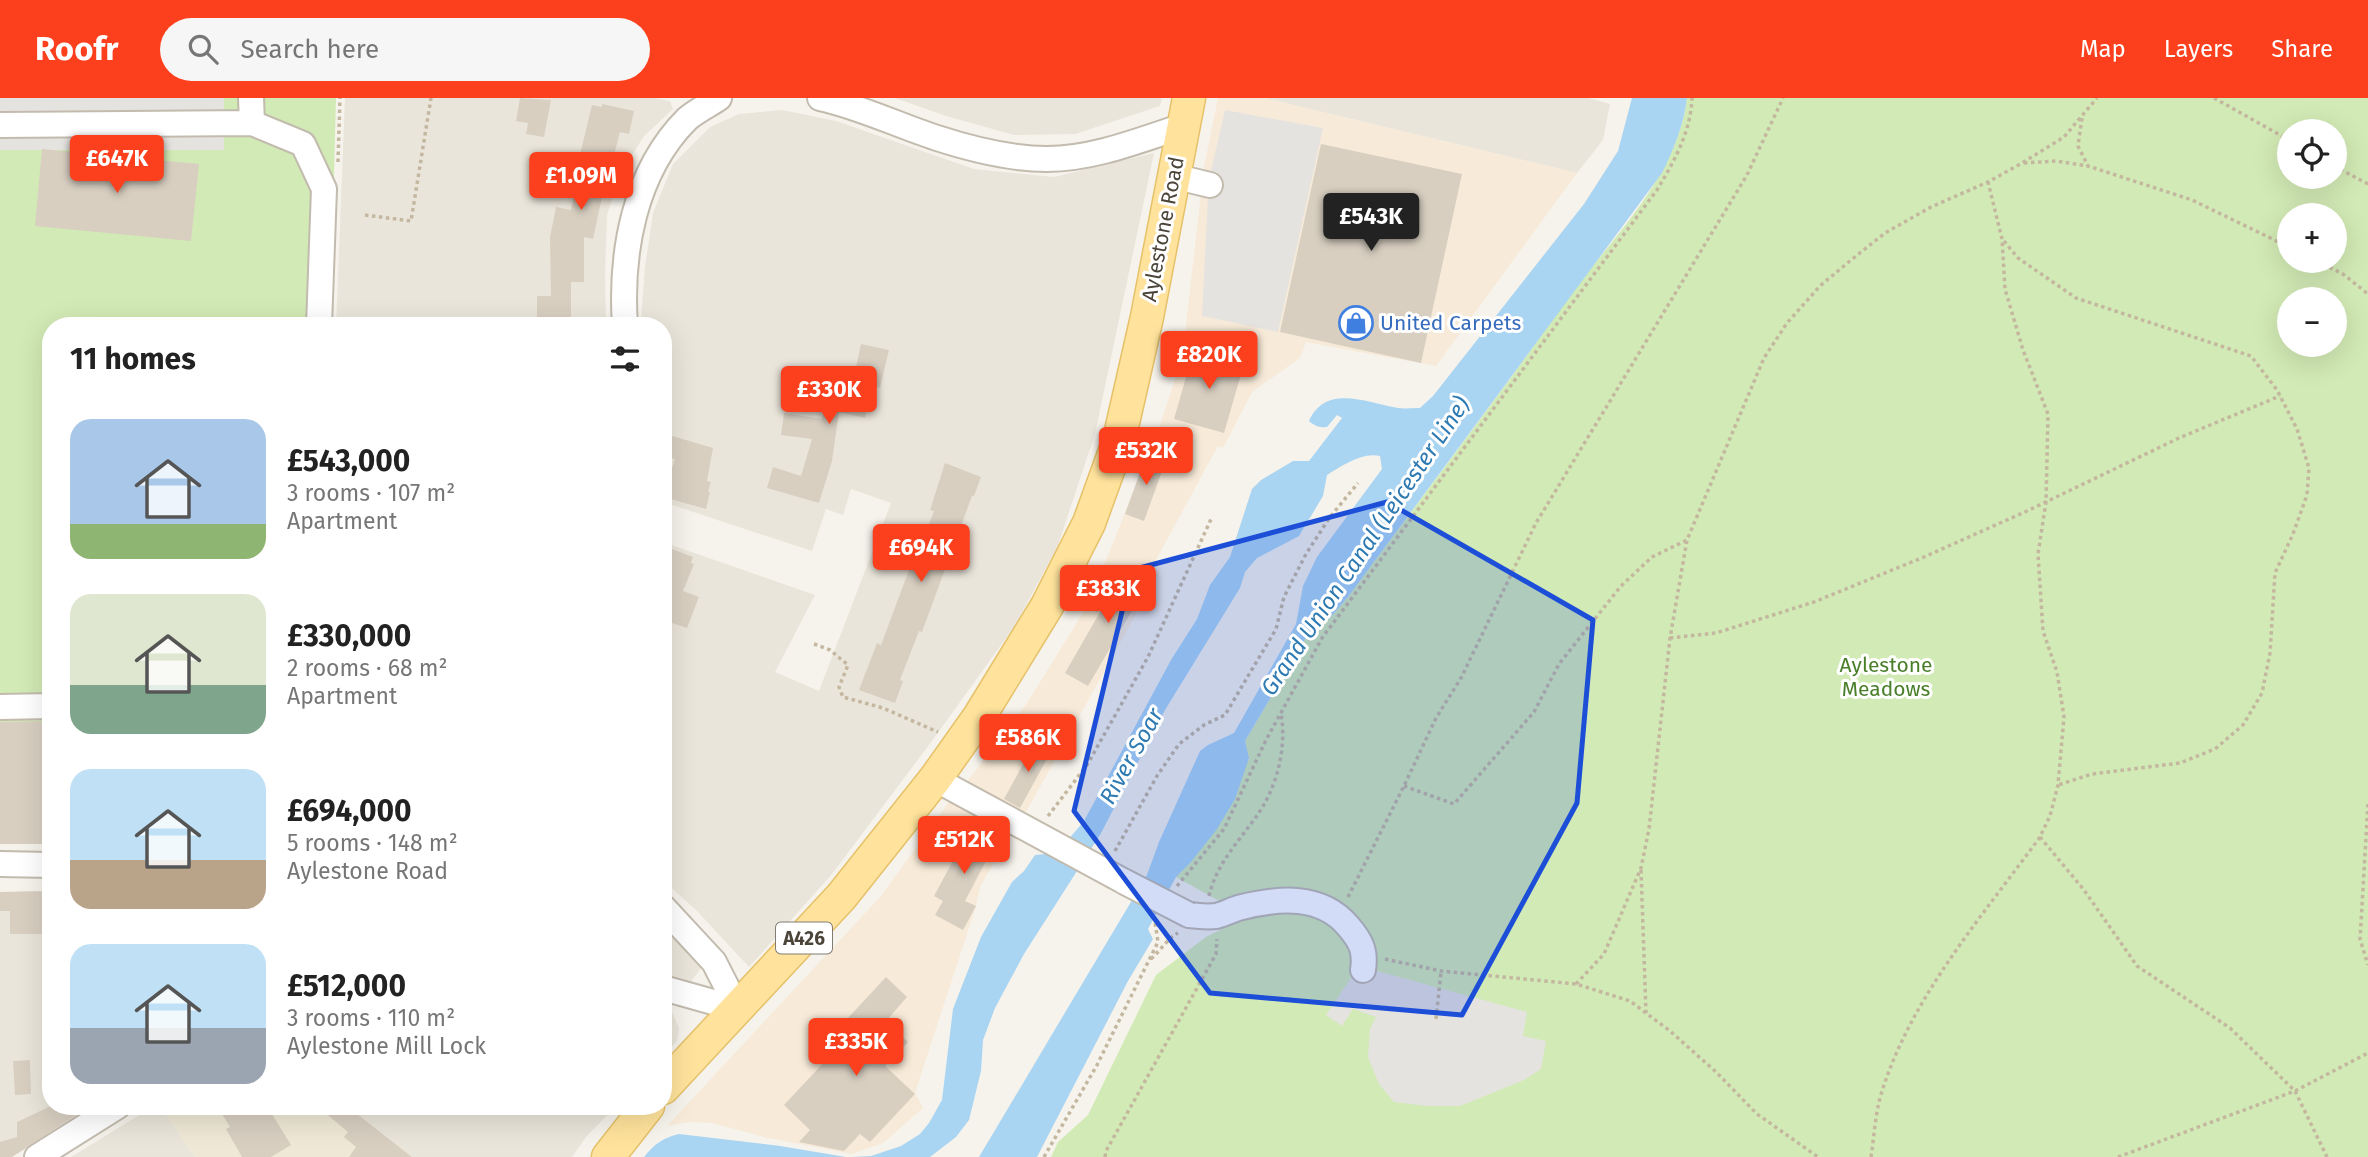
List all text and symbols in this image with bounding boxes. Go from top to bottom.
search box [160,18,650,81]
text: Roofr [35,29,118,69]
icon: search [184,30,222,68]
text: Search here [240,34,379,65]
text: Map [2080,35,2126,63]
text: Layers [2164,35,2233,63]
text: Share [2271,35,2333,63]
map controls [2277,119,2347,357]
button: locate [2277,119,2347,189]
pin: £647K [68,136,166,195]
text: £647K [86,144,148,172]
pin: £1.09M [524,152,638,212]
street label: Aylestone Road [1136,154,1190,304]
text: £1.09M [545,161,617,189]
pin: £543K [1322,194,1420,253]
text: £543K [1339,202,1403,230]
button: + [2277,203,2347,273]
button: − [2277,287,2347,357]
shop icon: United Carpets [1337,304,1375,342]
place label: United Carpets [1380,310,1522,336]
pin: £820K [1160,331,1258,391]
icon: filters [606,340,644,378]
text: £820K [1177,340,1241,368]
text: 11 homes [70,341,196,377]
pin: £330K [780,366,878,426]
text: £330K [797,375,861,403]
water label: Grand Union Canal (Leicester Line) [1254,391,1476,701]
pin: £532K [1097,428,1195,487]
text: £532K [1115,436,1177,464]
text: £543,000 [287,443,410,479]
icon: home [126,447,210,531]
text: 3 rooms · 107 m² [287,479,455,507]
text: Apartment [287,507,397,535]
pin: £694K [872,524,970,584]
text: £694K [889,533,953,561]
pin: £383K [1059,566,1157,625]
text: £383K [1076,574,1140,602]
text: £330,000 [287,618,411,654]
icon: home [126,622,210,706]
park label: Aylestone Meadows [1840,652,1932,702]
text: 2 rooms · 68 m² [287,654,448,682]
text: Apartment [287,682,397,710]
water label: River Soar [1093,702,1169,809]
pin: £586K [979,714,1077,774]
text: £586K [995,723,1061,751]
text: £694,000 [287,793,412,829]
icon: home [126,797,210,881]
pin: £512K [915,816,1013,876]
text: £512K [934,825,994,853]
text: 5 rooms · 148 m² [287,829,458,857]
text: Aylestone Road [287,857,448,885]
road number: A426 [776,922,832,954]
text: £512,000 [287,968,406,1004]
icon: home [126,972,210,1056]
text: 3 rooms · 110 m² [287,1004,455,1032]
pin: £335K [807,1018,905,1078]
text: £335K [824,1027,888,1055]
text: Aylestone Mill Lock [287,1032,486,1060]

